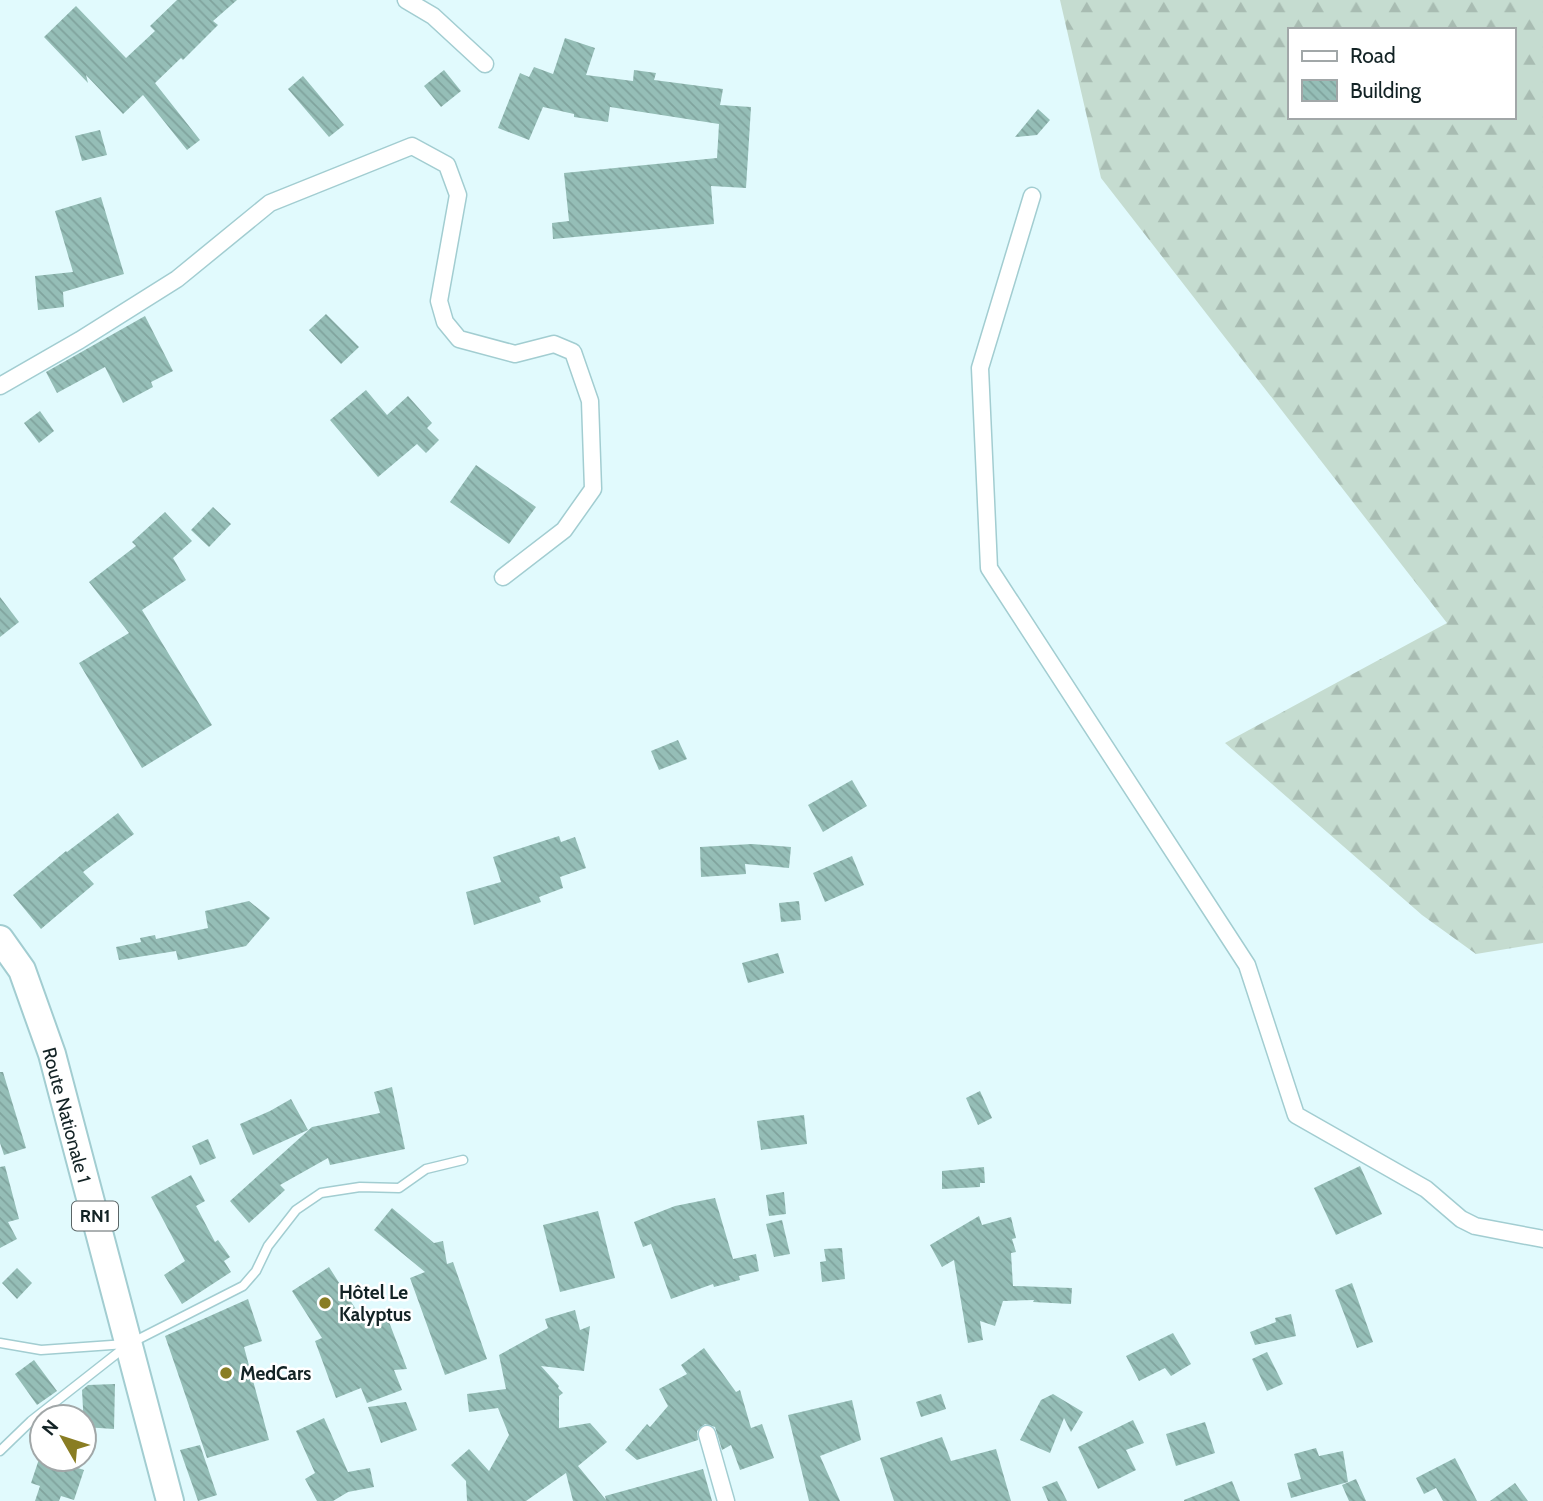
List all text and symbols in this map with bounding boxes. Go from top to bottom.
legend [1288,28,1515,119]
text: Road [1350,43,1396,68]
text: Building [1350,78,1422,103]
street label: Route Nationale 1 [37,1045,96,1185]
road number: RN1 [72,1202,118,1231]
place label: Hôtel Le Kalyptus [339,1281,411,1326]
marker: Hôtel Le Kalyptus [317,1295,333,1311]
place label: MedCars [240,1362,311,1385]
marker: MedCars [218,1365,234,1381]
north arrow [28,1403,98,1473]
text: N [37,1415,63,1440]

